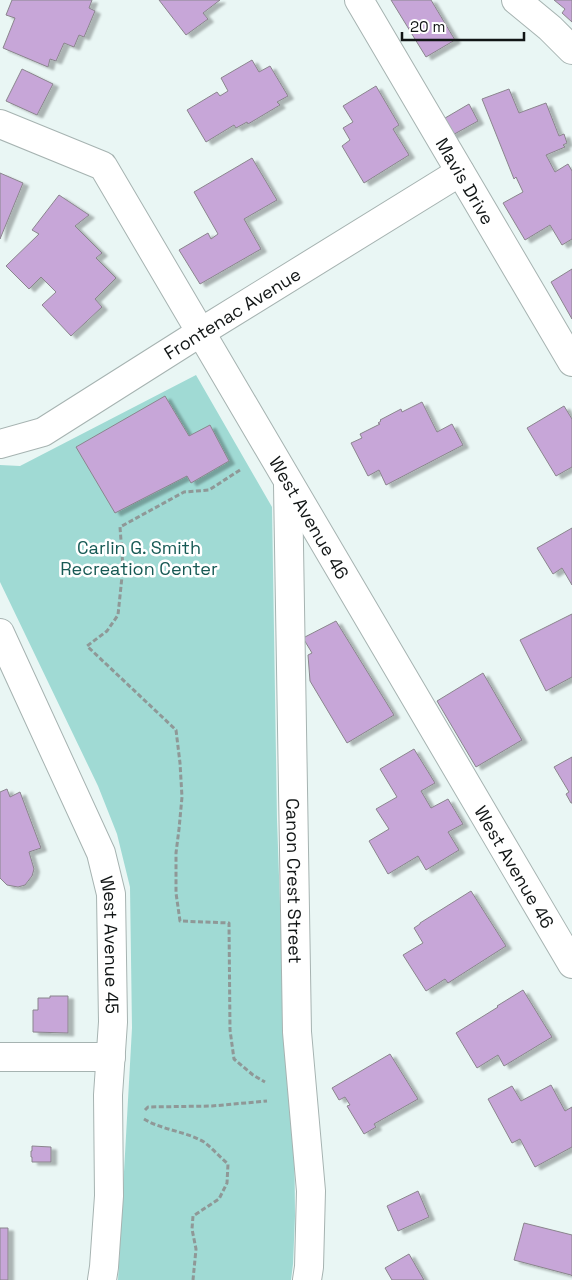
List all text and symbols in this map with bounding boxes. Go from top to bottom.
scale bar [402,10,524,42]
text: 20 m [410,17,445,36]
street label: Mavis Drive [431,133,500,229]
street label: Frontenac Avenue [159,262,305,364]
street label: West Avenue 46 [265,452,355,583]
park label: Carlin G. Smith Recreation Center [60,536,218,580]
street label: Canon Crest Street [282,798,307,964]
street label: West Avenue 46 [470,801,560,932]
street label: West Avenue 45 [95,873,124,1014]

